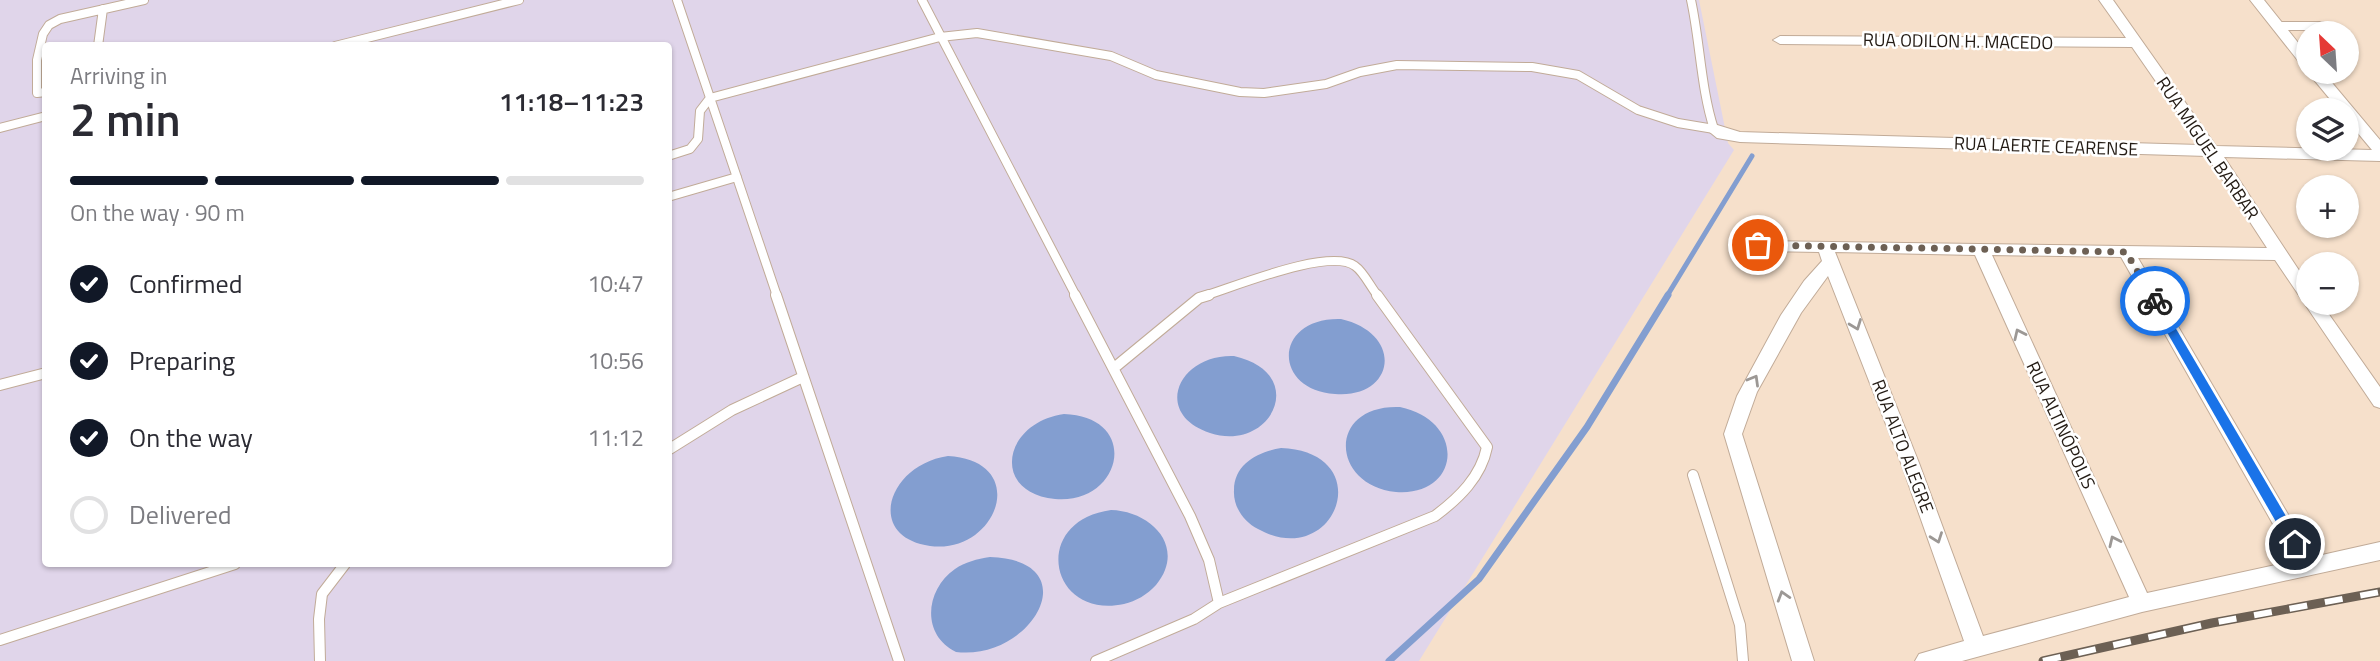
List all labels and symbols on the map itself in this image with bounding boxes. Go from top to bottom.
north arrow [2296,21,2359,84]
street label: RUA ODILON H. MACEDO [1863,26,2053,56]
street label: RUA MIGUEL BARBAR [2150,71,2266,225]
street label: RUA LAERTE CEARENSE [1953,129,2139,163]
pin [1728,215,1788,275]
courier [2120,266,2190,336]
one-way arrow [1848,318,1862,330]
one-way arrow [2013,328,2027,341]
street label: RUA ALTINÓPOLIS [2020,357,2102,493]
one-way arrow [1746,375,1759,388]
street label: RUA ALTO ALEGRE [1865,375,1941,517]
pin [2265,514,2325,574]
one-way arrow [1929,531,1943,543]
one-way arrow [2108,535,2122,548]
one-way arrow [1776,590,1791,602]

